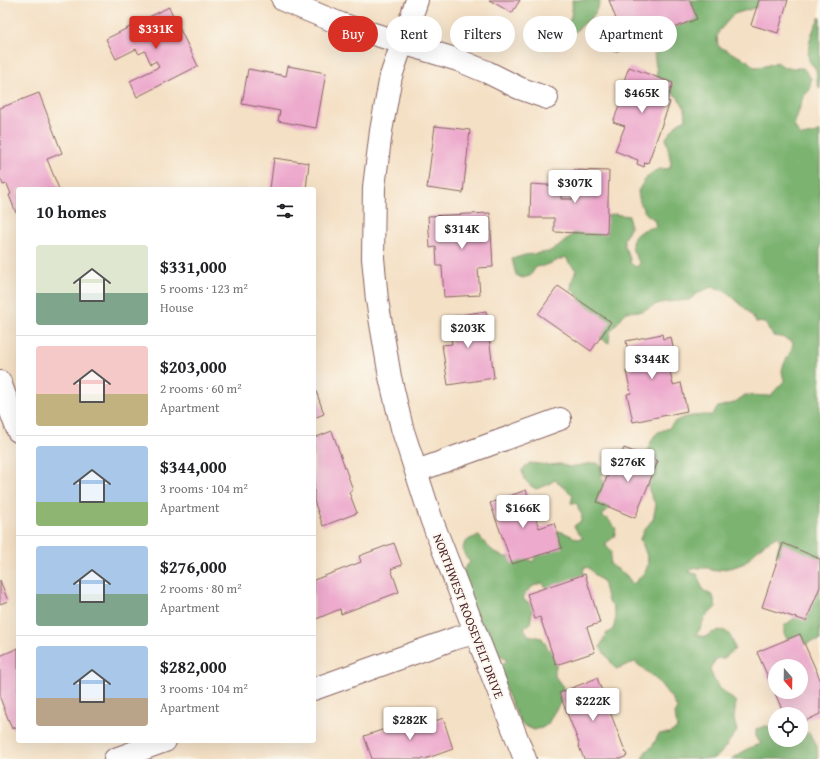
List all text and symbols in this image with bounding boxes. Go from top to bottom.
pin: $331K [128,16,184,50]
chip: Buy [328,16,378,52]
chip: Rent [386,16,442,52]
chip: Filters [450,16,515,52]
chip: New [523,16,577,52]
chip: Apartment [585,16,677,52]
text: $331K [138,19,174,38]
pin: $465K [614,80,670,114]
text: $465K [624,83,660,102]
pin: $307K [547,170,603,204]
text: $307K [557,173,593,192]
text: 10 homes [36,199,107,224]
icon: filters [274,200,296,222]
pin: $314K [434,216,490,250]
text: $314K [444,219,480,238]
text: $331,000 [160,254,226,279]
icon: home [68,261,116,309]
text: 5 rooms · 123 m² [160,279,248,298]
text: House [160,298,194,317]
pin: $203K [440,315,496,349]
text: $203K [450,318,486,337]
pin: $344K [624,346,680,380]
text: $344K [634,349,670,368]
text: $203,000 [160,354,226,379]
icon: home [68,362,116,410]
text: 2 rooms · 60 m² [160,379,242,398]
text: Apartment [160,398,220,417]
pin: $276K [600,449,656,483]
text: $276K [610,452,646,471]
text: $344,000 [160,454,226,479]
icon: home [68,462,116,510]
text: 3 rooms · 104 m² [160,479,248,498]
pin: $166K [495,495,551,529]
text: Apartment [160,498,220,517]
text: $166K [505,498,541,517]
street label: NORTHWEST ROOSEVELT DRIVE [428,531,509,702]
text: $276,000 [160,554,226,579]
icon: home [68,562,116,610]
text: 2 rooms · 80 m² [160,579,242,598]
text: Apartment [160,598,220,617]
text: $282,000 [160,654,226,679]
north arrow [768,659,808,699]
map controls [768,659,808,747]
icon: home [68,662,116,710]
text: 3 rooms · 104 m² [160,679,248,698]
pin: $222K [565,688,621,722]
text: $222K [575,691,611,710]
text: Apartment [160,698,220,717]
pin: $282K [382,707,438,741]
button: locate [768,707,808,747]
text: $282K [392,710,428,729]

